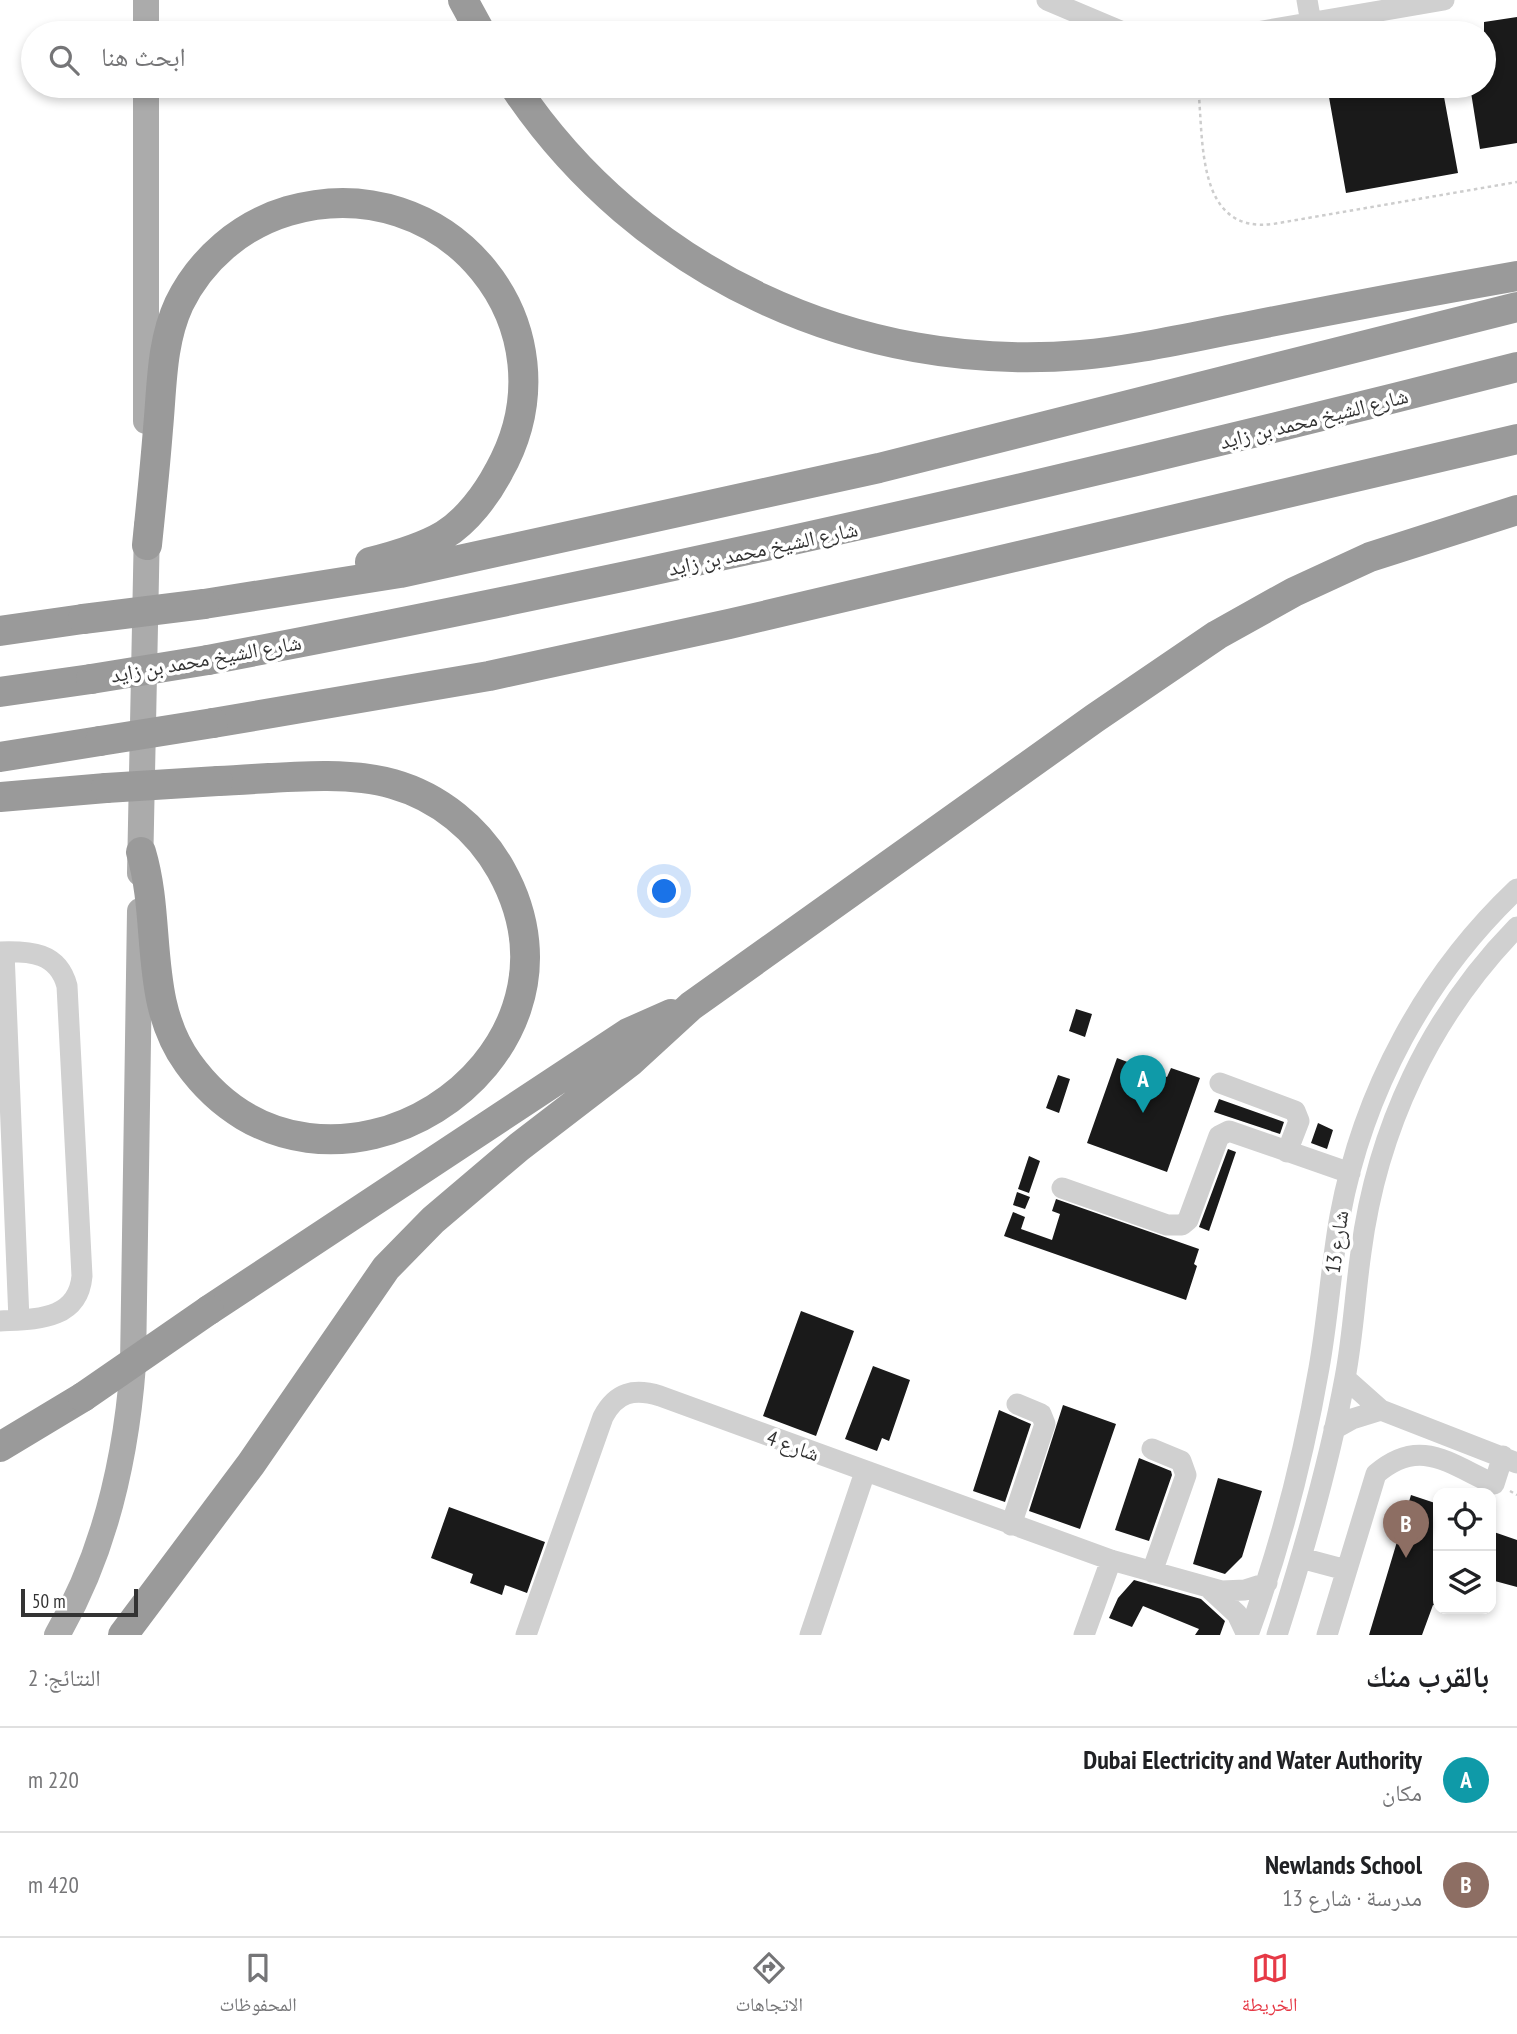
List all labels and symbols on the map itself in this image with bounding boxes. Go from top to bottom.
street label: شارع الشيخ محمد بن زايد [1217,382,1411,455]
street label: شارع الشيخ محمد بن زايد [666,515,860,582]
street label: شارع الشيخ محمد بن زايد [108,628,303,689]
your location [647,874,681,908]
pin: A [1120,1055,1166,1113]
street label: شارع 13 [1319,1209,1354,1275]
street label: شارع 4 [763,1424,823,1467]
pin: B [1383,1500,1429,1558]
scale bar [21,1586,138,1618]

